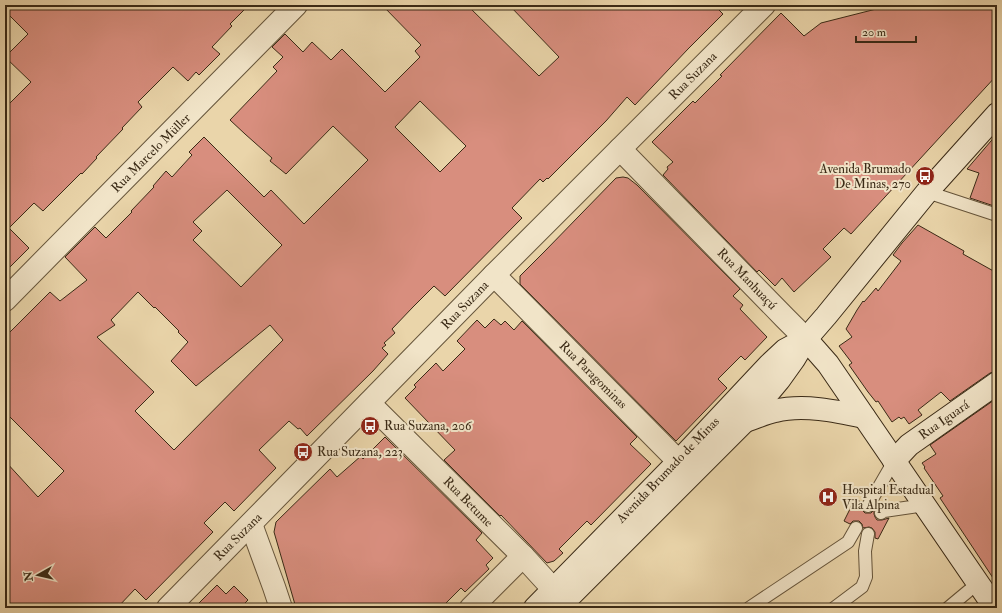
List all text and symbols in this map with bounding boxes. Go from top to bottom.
scale bar [856,18,916,44]
text: 20 m [862,25,887,40]
street label: Rua Suzana [666,48,721,103]
street label: Rua Marcelo Müller [108,110,194,196]
place label: Avenida Brumado De Minas, 270 [818,161,911,192]
bus stop icon: Avenida Brumado De Minas, 270 [914,165,936,187]
street label: Rua Manhuaçú [714,245,780,313]
street label: Rua Suzana [438,277,493,333]
street label: Rua Paragominas [556,338,631,413]
street label: Rua Iguará [916,396,973,443]
street label: Avenida Brumado de Minas [612,413,723,527]
bus stop icon: Rua Suzana, 206 [359,415,381,437]
place label: Rua Suzana, 206 [384,418,473,434]
bus stop icon: Rua Suzana, 223 [292,441,314,463]
place label: Rua Suzana, 223 [317,444,403,460]
street label: Rua Betume [440,474,497,531]
place label: Hospital Estadual Vila Alpina [842,482,935,514]
hospital icon: Hospital Estadual Vila Alpina [817,486,839,508]
street label: Rua Suzana [211,509,266,564]
north arrow [18,555,58,595]
text: N [21,569,36,583]

